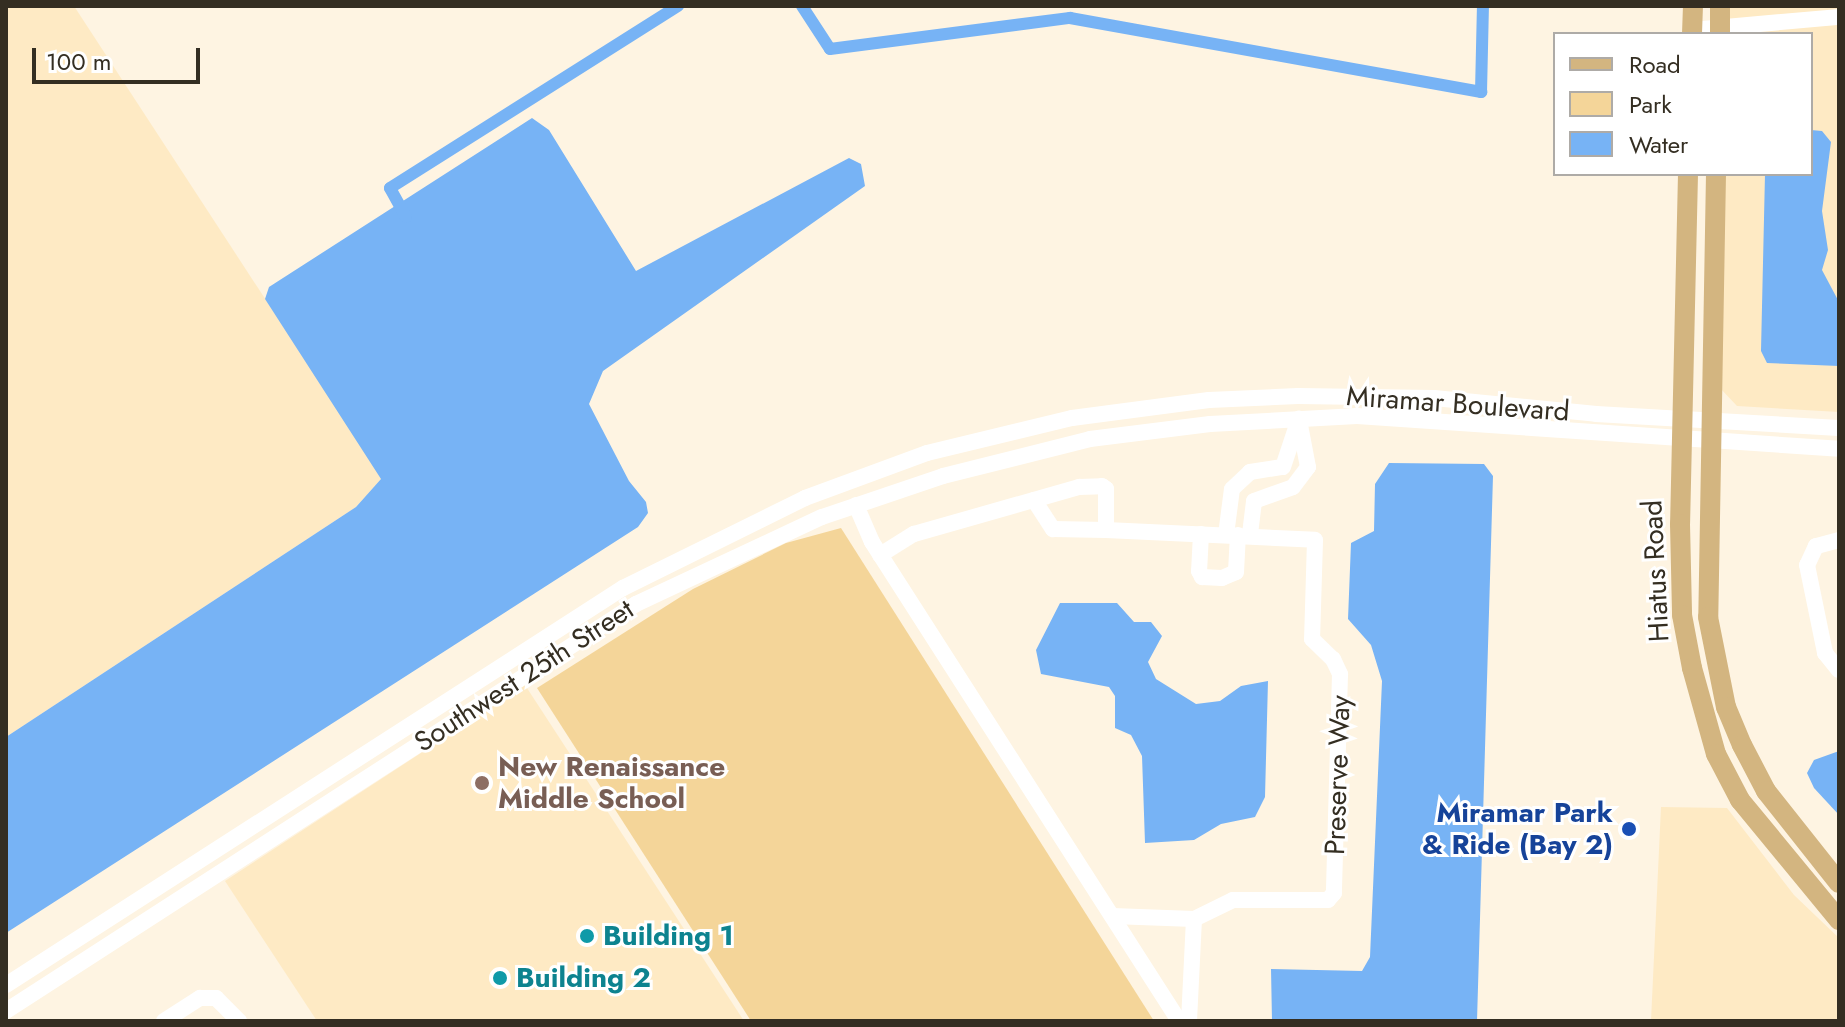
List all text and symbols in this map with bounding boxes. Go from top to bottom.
scale bar [36,32,204,82]
legend [1553,32,1813,176]
text: 100 m [46,44,112,79]
text: Road [1629,47,1681,82]
text: Park [1629,87,1672,122]
text: Water [1629,127,1688,162]
street label: Miramar Boulevard [1345,379,1571,429]
street label: Hiatus Road [1636,499,1676,643]
street label: Southwest 25th Street [408,593,640,759]
street label: Preserve Way [1318,695,1358,855]
place label: New Renaissance Middle School [498,750,725,816]
marker: New Renaissance Middle School [473,774,491,792]
place label: Miramar Park & Ride (Bay 2) [1422,796,1613,862]
marker: Miramar Park & Ride (Bay 2) [1620,820,1638,838]
place label: Building 1 [603,919,734,953]
marker: Building 1 [578,927,596,945]
place label: Building 2 [516,961,651,995]
marker: Building 2 [491,969,509,987]

